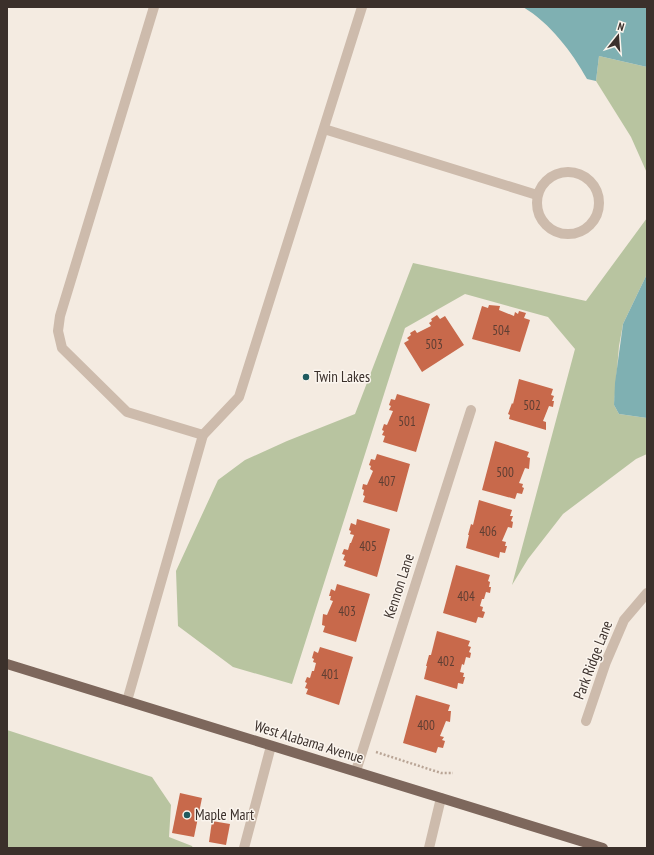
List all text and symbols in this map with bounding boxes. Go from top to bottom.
north arrow [598,16,638,56]
text: N [616,19,626,34]
house number: 504 [492,322,510,339]
house number: 503 [425,336,443,353]
place label: Twin Lakes [314,367,370,386]
marker: Twin Lakes [301,372,311,382]
house number: 502 [523,397,541,414]
house number: 501 [398,413,416,430]
house number: 500 [496,464,514,481]
house number: 407 [378,473,396,490]
house number: 406 [479,523,497,540]
house number: 405 [359,538,377,555]
street label: Kennon Lane [379,551,418,621]
house number: 404 [457,588,475,605]
house number: 403 [338,603,356,620]
street label: Park Ridge Lane [569,618,616,702]
house number: 402 [437,653,455,670]
house number: 401 [321,666,339,683]
street label: West Alabama Avenue [252,716,366,767]
house number: 400 [417,717,435,734]
place label: Maple Mart [195,805,254,824]
marker: Maple Mart [182,810,192,820]

